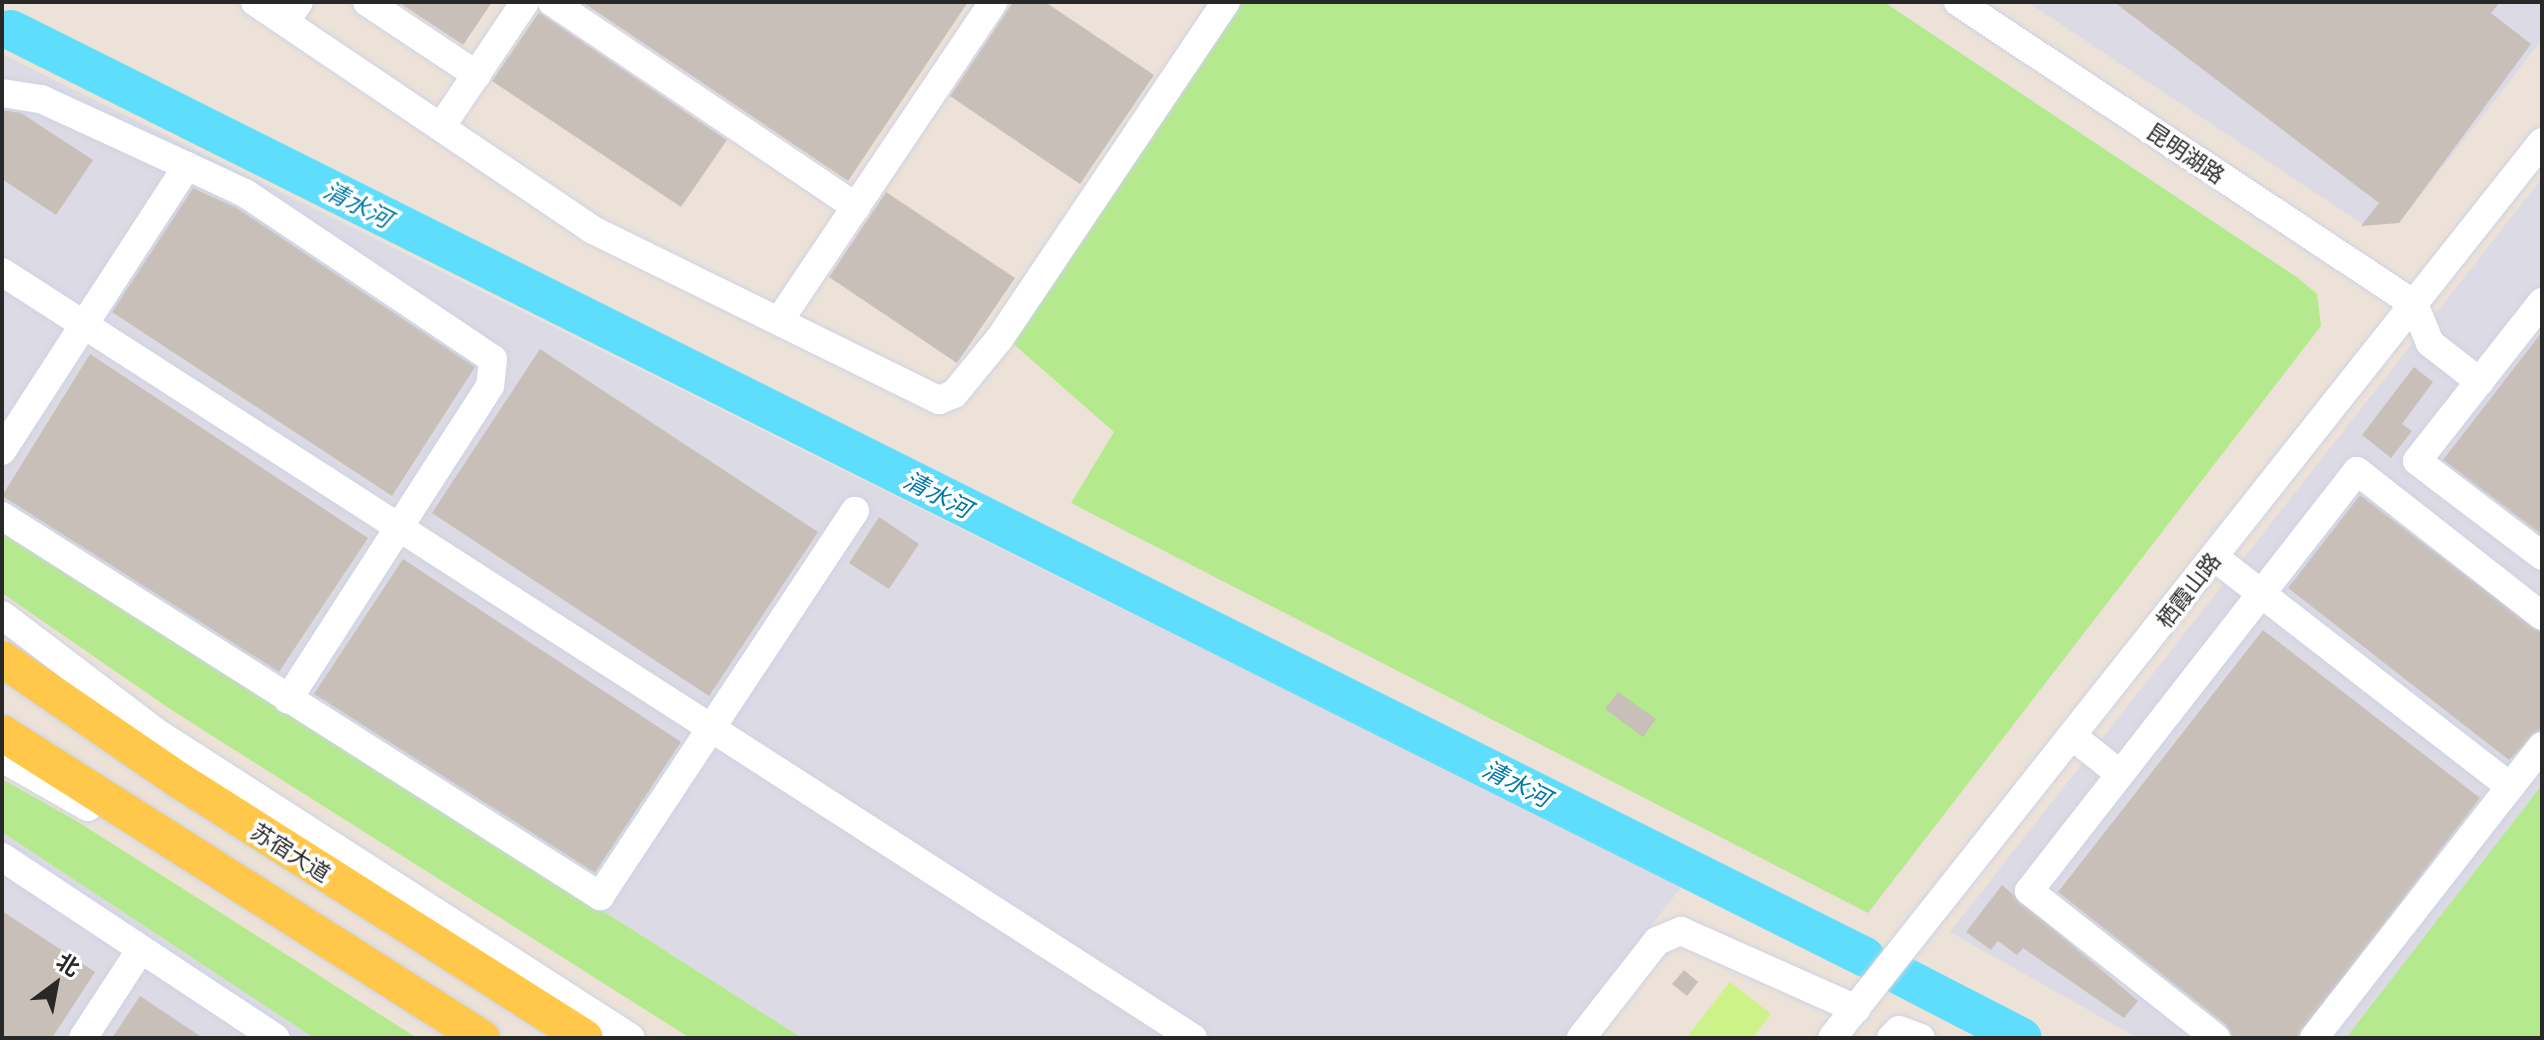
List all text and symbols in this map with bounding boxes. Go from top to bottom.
street label: 昆明湖路 [2142,117,2230,189]
water label: 清水河 [319,175,397,233]
water label: 清水河 [899,465,977,523]
street label: 栖霞山路 [2151,547,2225,633]
water label: 清水河 [1478,754,1556,812]
street label: 苏宿大道 [247,817,335,887]
north arrow [16,944,96,1024]
text: 北 [52,947,85,981]

